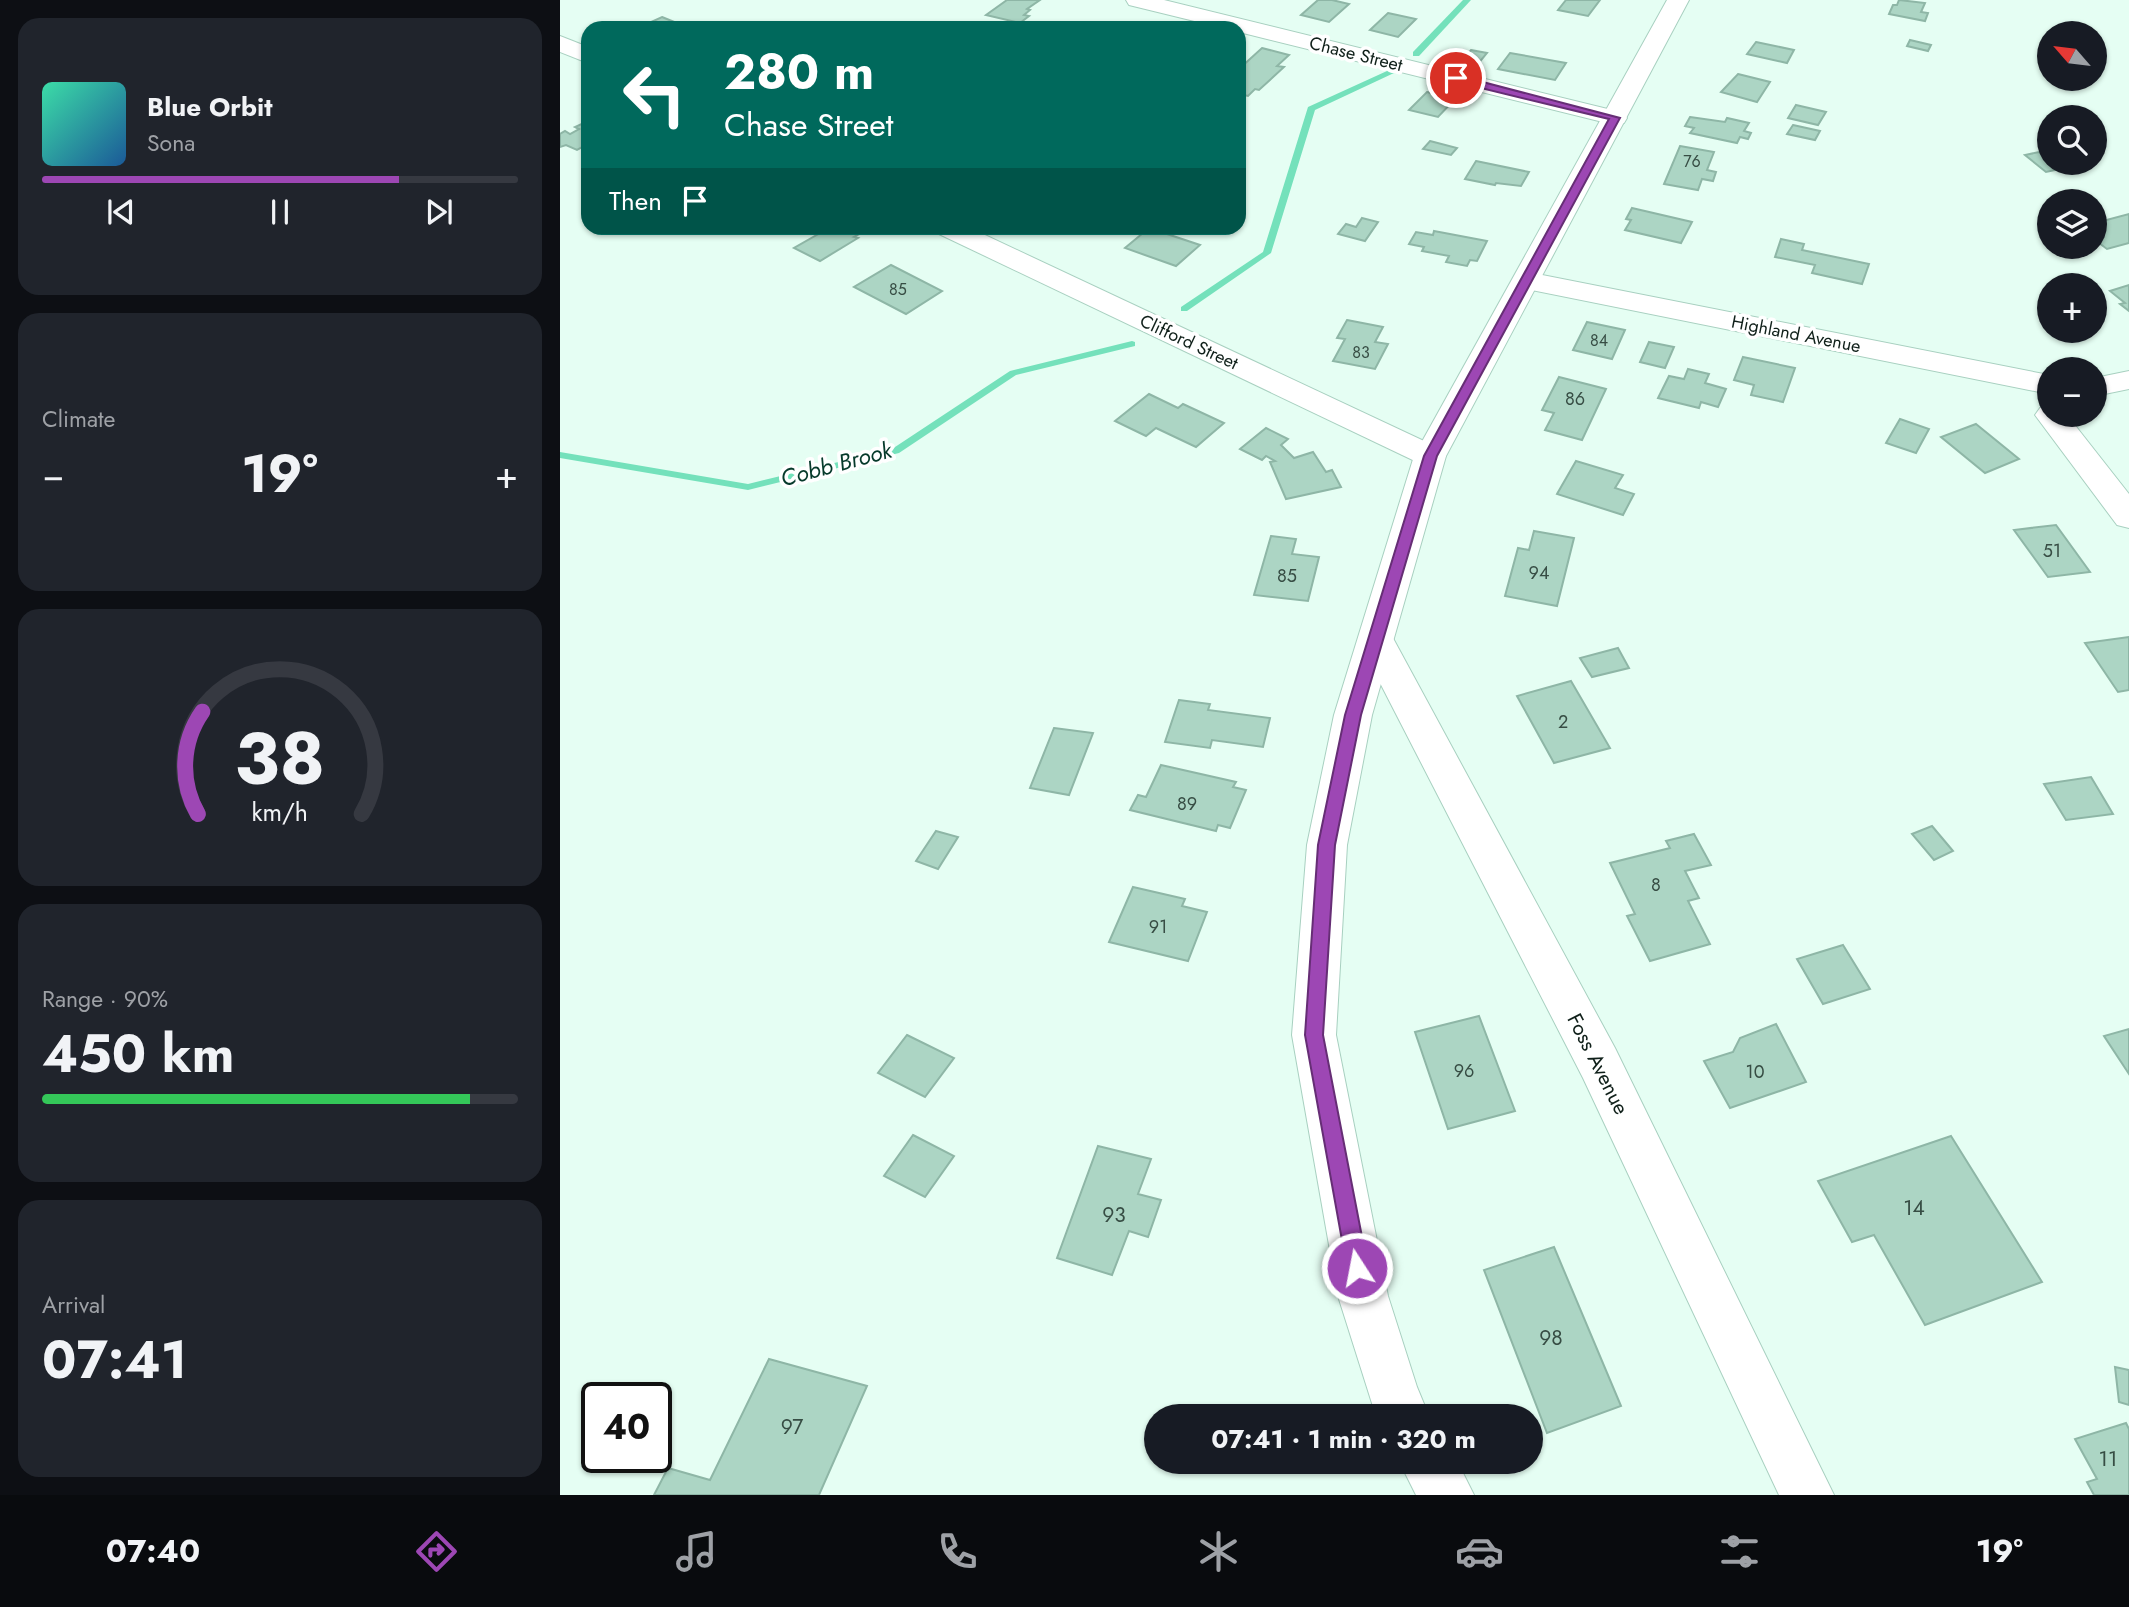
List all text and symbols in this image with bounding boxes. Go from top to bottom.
north arrow [2037,21,2107,91]
map controls [2037,21,2107,427]
street label: Chase Street [1307,30,1406,78]
text: 280 m [724,37,874,107]
pin [1426,48,1486,108]
icon: left [609,49,700,140]
icon: arrive [1437,59,1475,97]
text: Blue Orbit [147,88,272,126]
text: Chase Street [724,102,893,148]
button: search [2037,105,2107,175]
text: Sona [147,126,195,160]
house number: 76 [1683,150,1701,173]
text: Then [609,182,662,220]
icon: arrive [676,182,714,220]
button: layers [2037,189,2107,259]
icon: previous [102,193,140,231]
icon: pause [261,193,299,231]
icon: next [420,193,458,231]
button: + [2037,273,2107,343]
house number: 85 [889,278,907,301]
street label: Clifford Street [1135,308,1243,376]
street label: Highland Avenue [1729,309,1863,359]
house number: 84 [1590,329,1608,352]
house number: 83 [1352,341,1370,364]
button: − [2037,357,2107,427]
house number: 86 [1565,386,1585,412]
text: Climate [42,402,115,436]
water label: Cobb Brook [777,433,897,495]
text: 19° [241,436,318,512]
text: − [42,447,64,502]
text: + [495,447,518,502]
house number: 51 [2043,538,2061,564]
house number: 94 [1529,560,1549,586]
house number: 85 [1277,563,1297,589]
text: 38 [235,706,325,811]
house number: 2 [1558,709,1568,735]
house number: 89 [1177,791,1197,817]
text: km/h [252,793,308,829]
house number: 8 [1651,872,1661,898]
house number: 91 [1149,914,1167,940]
text: Range · 90% [42,982,168,1016]
street label: Foss Avenue [1560,1008,1636,1120]
text: 450 km [42,1016,235,1092]
house number: 96 [1454,1058,1474,1084]
house number: 10 [1746,1059,1765,1085]
house number: 14 [1903,1193,1925,1223]
house number: 93 [1102,1200,1126,1230]
position arrow [1320,1231,1394,1305]
text: Arrival [42,1288,105,1322]
text: 07:41 [42,1322,187,1398]
house number: 98 [1539,1323,1563,1353]
speed limit sign: 40 [581,1382,672,1473]
house number: 97 [781,1412,803,1442]
text: 07:41 · 1 min · 320 m [1211,1420,1476,1458]
house number: 11 [2099,1444,2117,1474]
icon: directions [412,1527,461,1576]
icon: music [672,1527,721,1576]
icon: phone [933,1527,982,1576]
icon: climate [1194,1527,1243,1576]
icon: car [1455,1527,1504,1576]
icon: filters [1715,1527,1764,1576]
text: 07:40 [106,1528,200,1574]
text: 19° [1976,1528,2023,1574]

